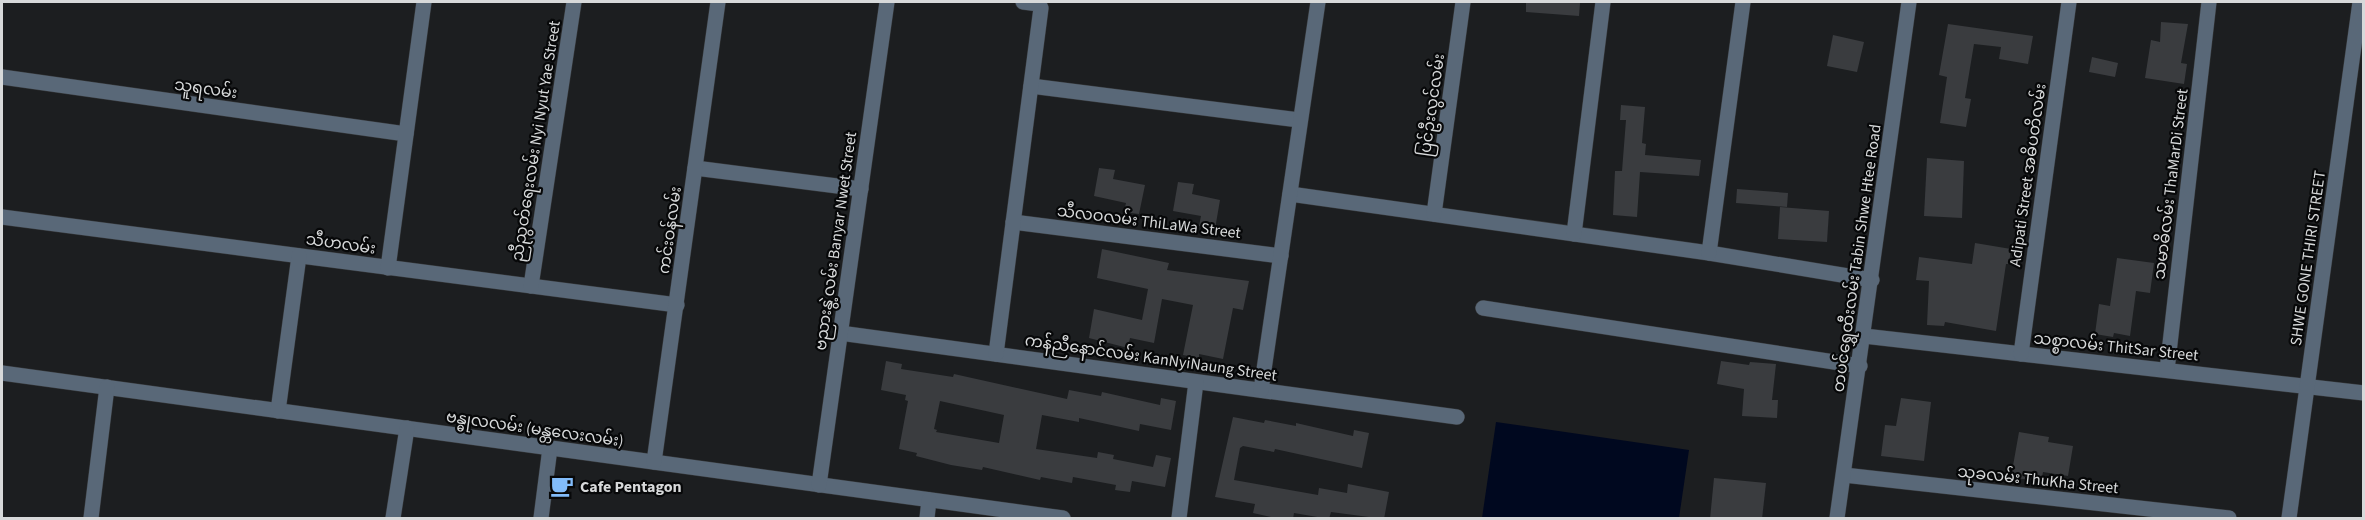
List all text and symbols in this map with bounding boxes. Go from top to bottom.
street label: ညီညွတ်ရေးလမ်း Nyi Nyut Yae Street [505,18,568,263]
street label: ပြင်ဦးလွင်လမ်း [1413,52,1452,158]
street label: သူရလမ်း [173,73,239,107]
street label: Adipati Street အဓိပတိလမ်း [2003,82,2052,268]
street label: သမာဓိလမ်း ThaMarDi Street [2147,87,2194,281]
street label: တပင်ရွှေထီးလမ်း Tabin Shwe Htee Road [1826,123,1889,394]
street label: ဗညားနွဲ့လမ်း Banyar Nwet Street [809,130,864,352]
street label: SHWE GONE THIRI STREET [2285,169,2331,347]
street label: ကင်းဝန်လမ်း [652,185,689,276]
street label: သီလဝလမ်း ThiLaWa Street [1056,199,1243,244]
street label: သီဟလမ်း [304,227,377,260]
street label: သစ္စာလမ်း ThitSar Street [2032,326,2200,369]
street label: ကန်ညီနောင်လမ်း KanNyiNaung Street [1023,328,1279,389]
street label: ဗန္ဓုလလမ်း (မန္တလေးလမ်း) [444,405,625,455]
street label: သုခလမ်း ThuKha Street [1956,460,2120,502]
cafe icon: Cafe Pentagon [549,473,575,499]
place label: Cafe Pentagon [580,476,682,498]

